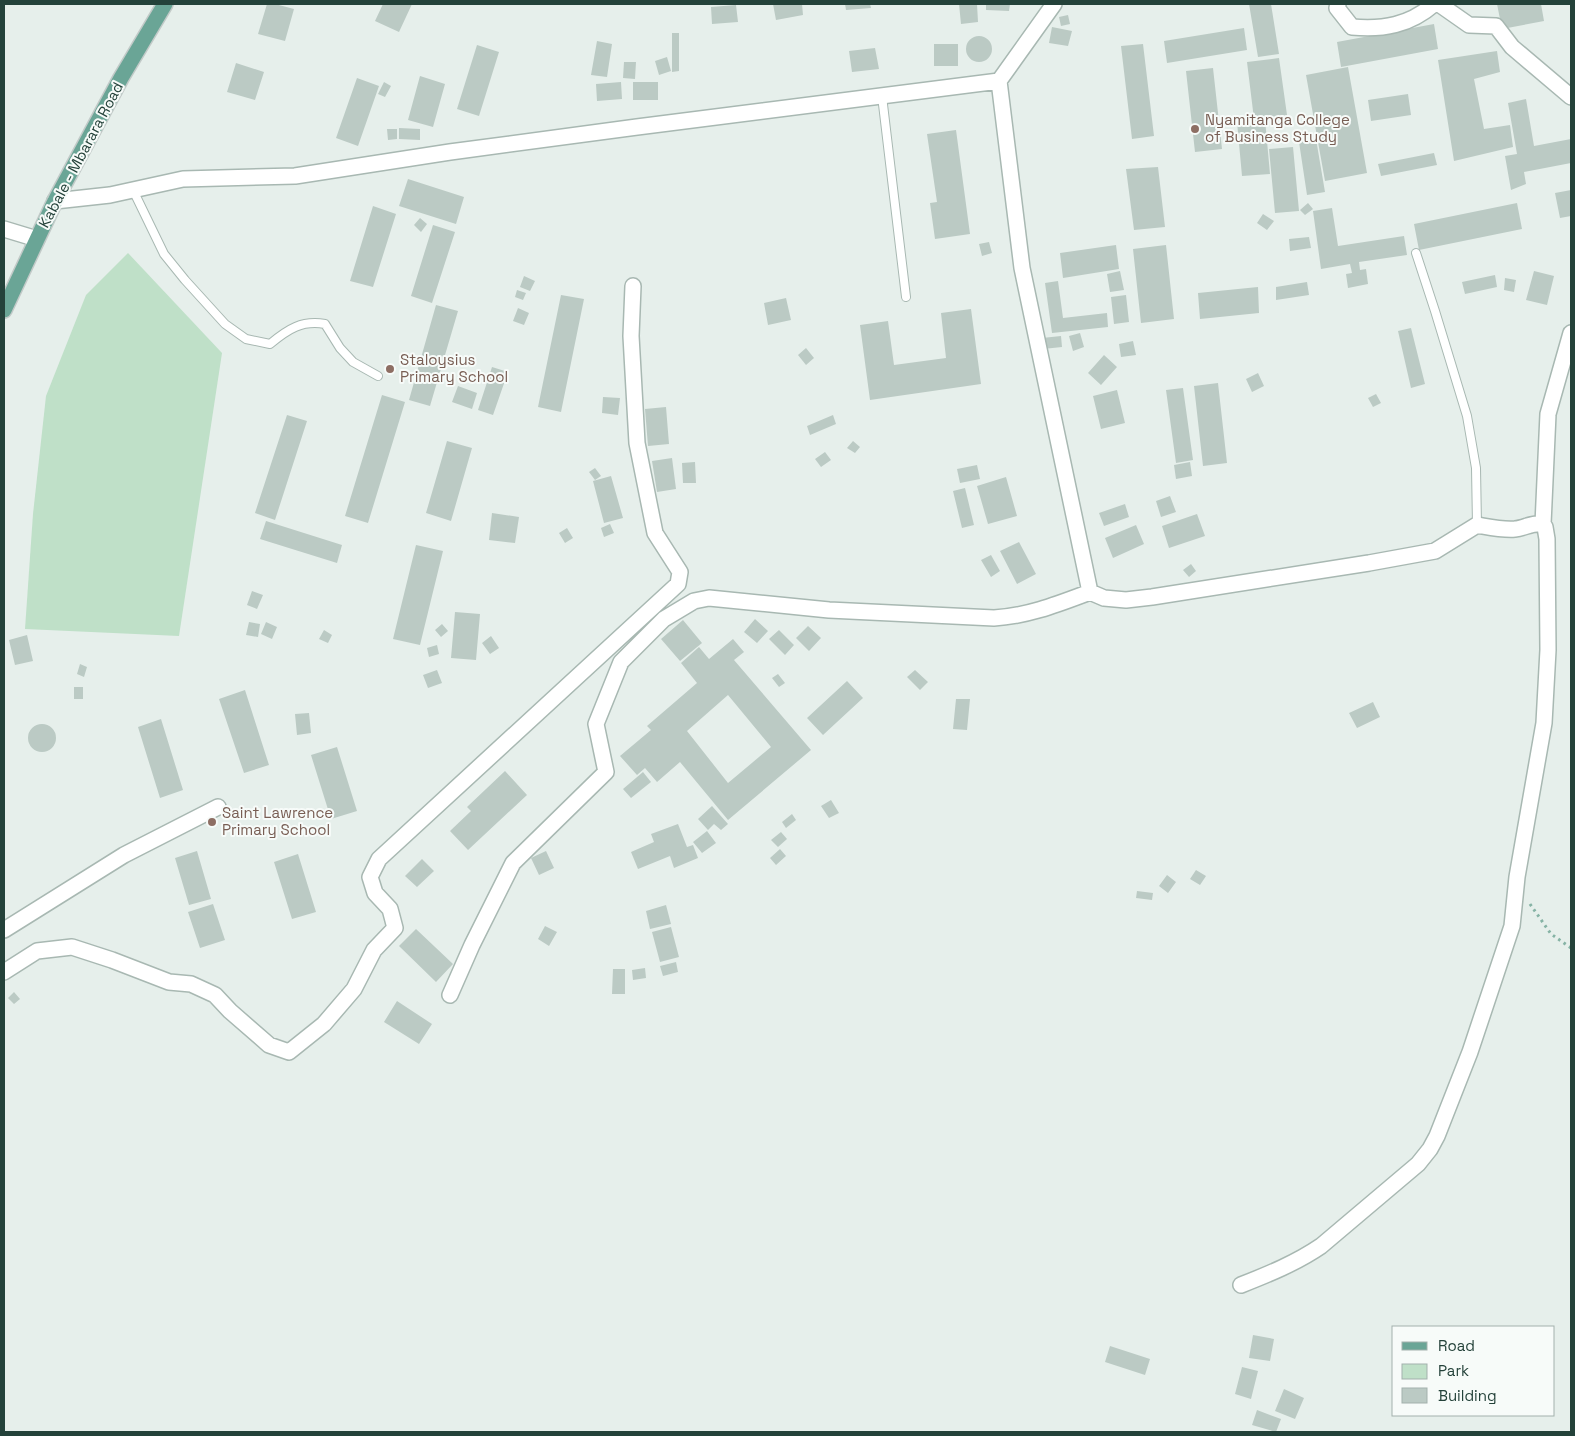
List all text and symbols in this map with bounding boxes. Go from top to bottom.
street label: Kabale - Mbarara Road [34,79,127,231]
place label: Nyamitanga College of Business Study [1205,110,1350,146]
marker: Nyamitanga College of Business Study [1189,123,1201,135]
place label: Staloysius Primary School [400,350,508,386]
marker: Staloysius Primary School [384,363,396,375]
place label: Saint Lawrence Primary School [222,803,333,839]
marker: Saint Lawrence Primary School [206,816,218,828]
legend [1392,1326,1555,1416]
text: Road [1438,1336,1475,1355]
text: Park [1438,1361,1469,1380]
text: Building [1438,1386,1497,1405]

